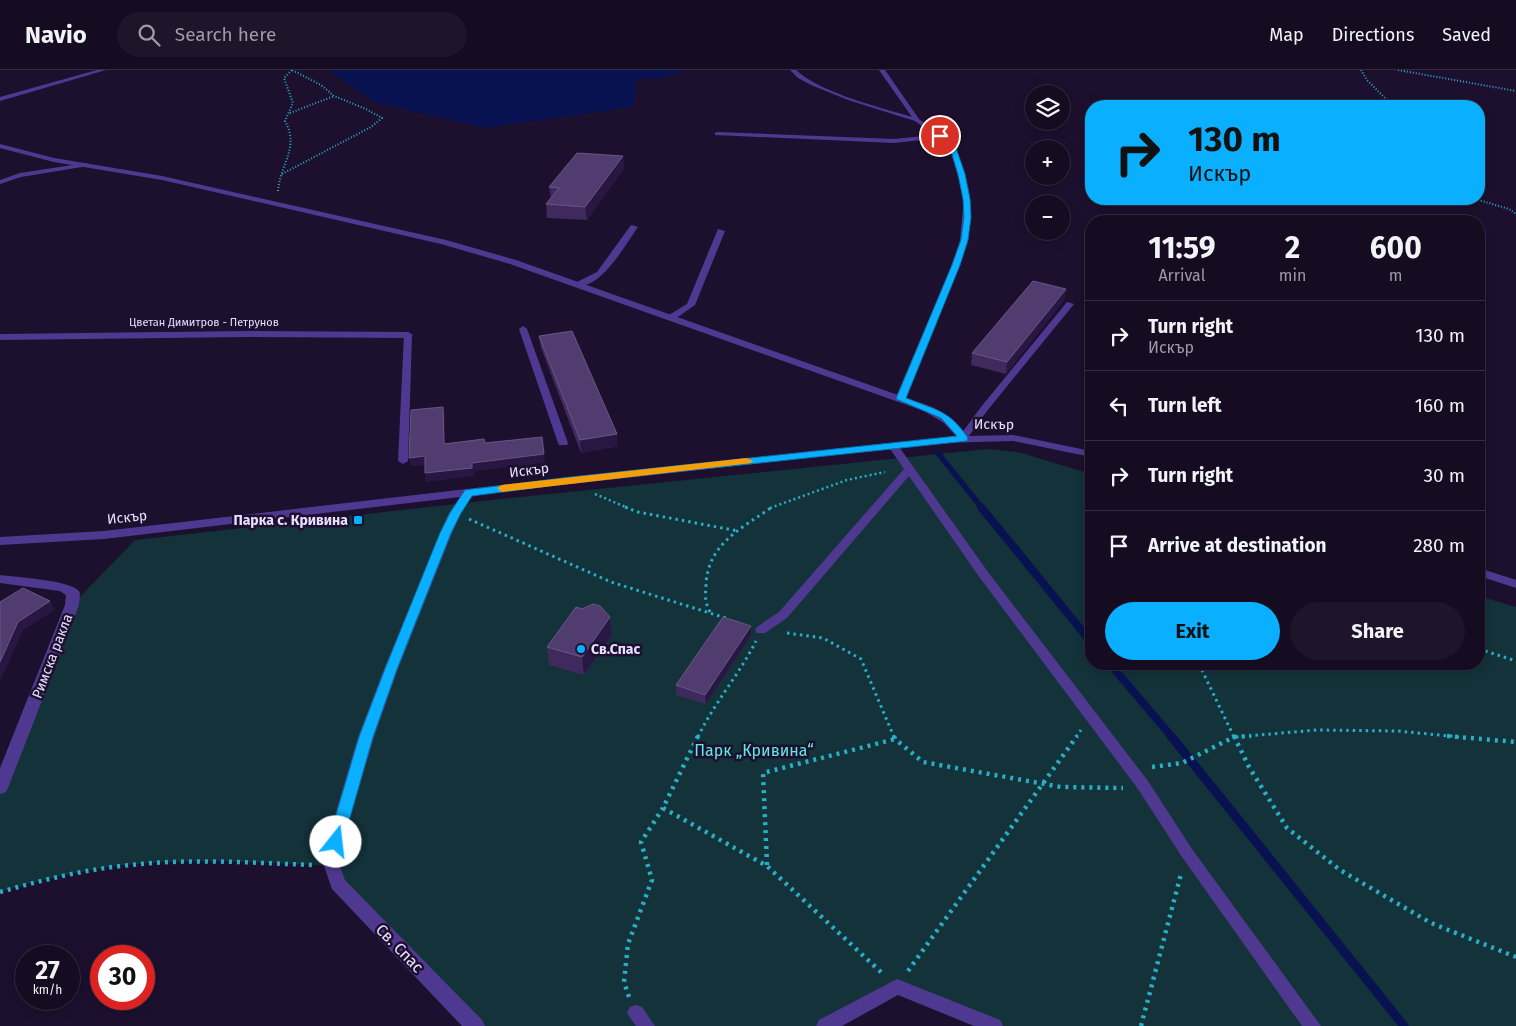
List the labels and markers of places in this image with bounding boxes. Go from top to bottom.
pin [919,115,961,157]
place label: Парка с. Кривина [233,512,348,529]
marker: Парка с. Кривина [352,514,364,526]
place label: Св.Спас [591,641,640,658]
marker: Св.Спас [575,643,587,655]

